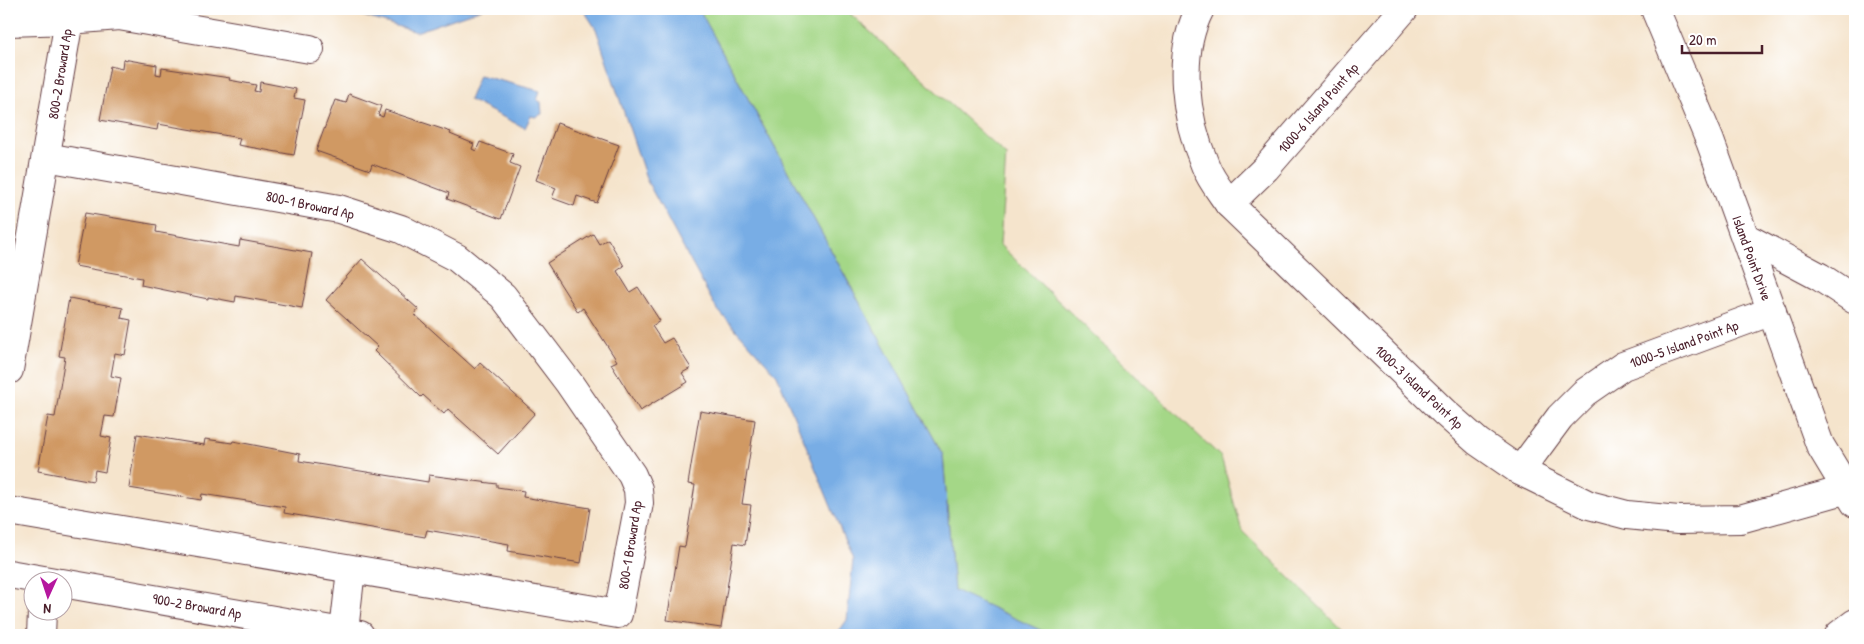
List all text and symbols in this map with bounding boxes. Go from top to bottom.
scale bar [1682,22,1762,54]
street label: 800-2 Broward Ap [43,27,77,121]
text: 20 m [1689,29,1716,50]
street label: 1000-6 Island Point Ap [1273,58,1363,158]
street label: 800-1 Broward Ap [264,186,356,224]
street label: Island Point Drive [1728,213,1777,303]
street label: 1000-5 Island Point Ap [1627,315,1741,373]
street label: 1000-3 Island Point Ap [1370,341,1468,433]
street label: 800-1 Broward Ap [613,499,647,591]
north arrow [22,572,72,622]
street label: 900-2 Broward Ap [151,588,243,624]
text: N [43,600,52,619]

